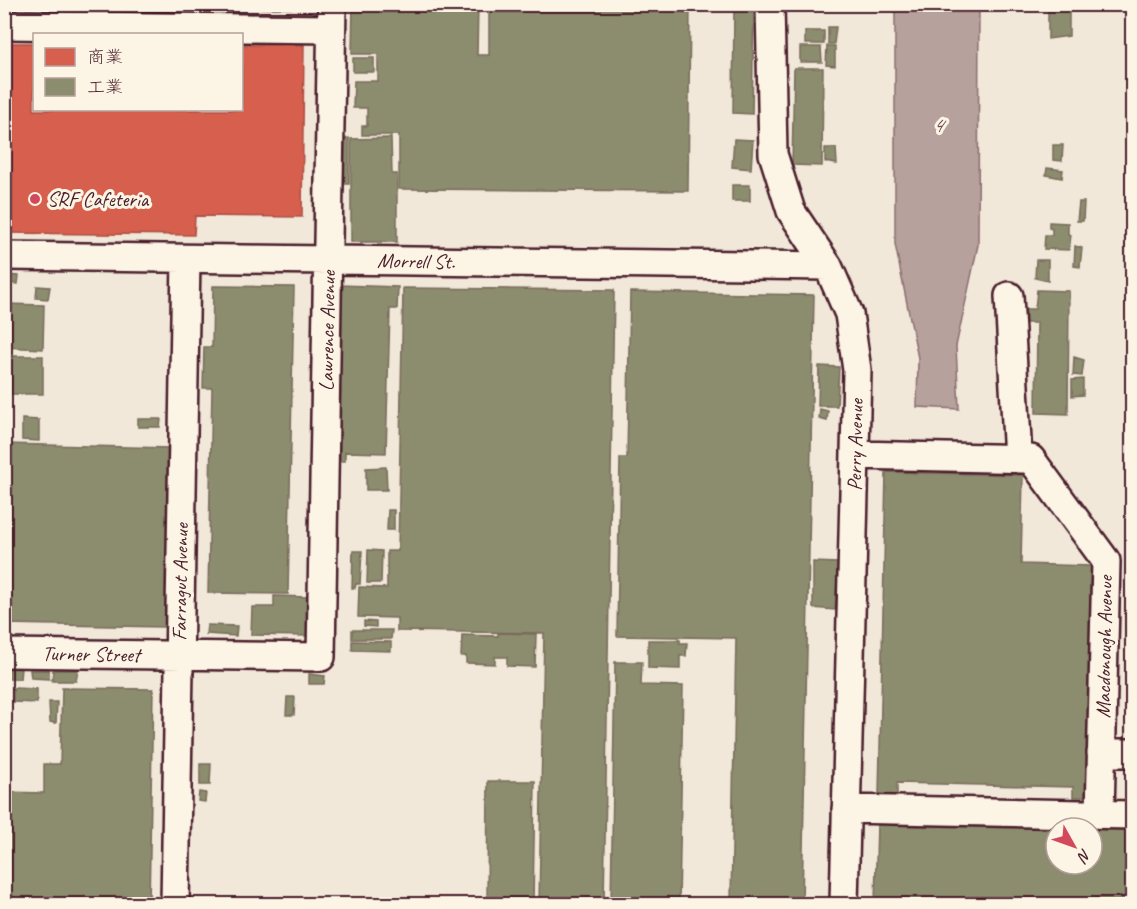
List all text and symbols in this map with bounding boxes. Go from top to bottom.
legend [33,33,243,111]
text: 商業 [87,46,123,68]
text: 工業 [87,76,123,98]
water label: 4 [932,111,947,139]
place label: SRF Cafeteria [47,186,150,212]
marker: SRF Cafeteria [28,192,42,206]
street label: Morrell St. [377,247,456,275]
street label: Lawrence Avenue [313,269,341,391]
street label: Perry Avenue [841,398,869,491]
street label: Farragut Avenue [166,522,194,641]
street label: Macdonough Avenue [1090,573,1118,718]
street label: Turner Street [42,640,143,668]
north arrow [1044,816,1104,876]
text: N [1072,845,1096,868]

